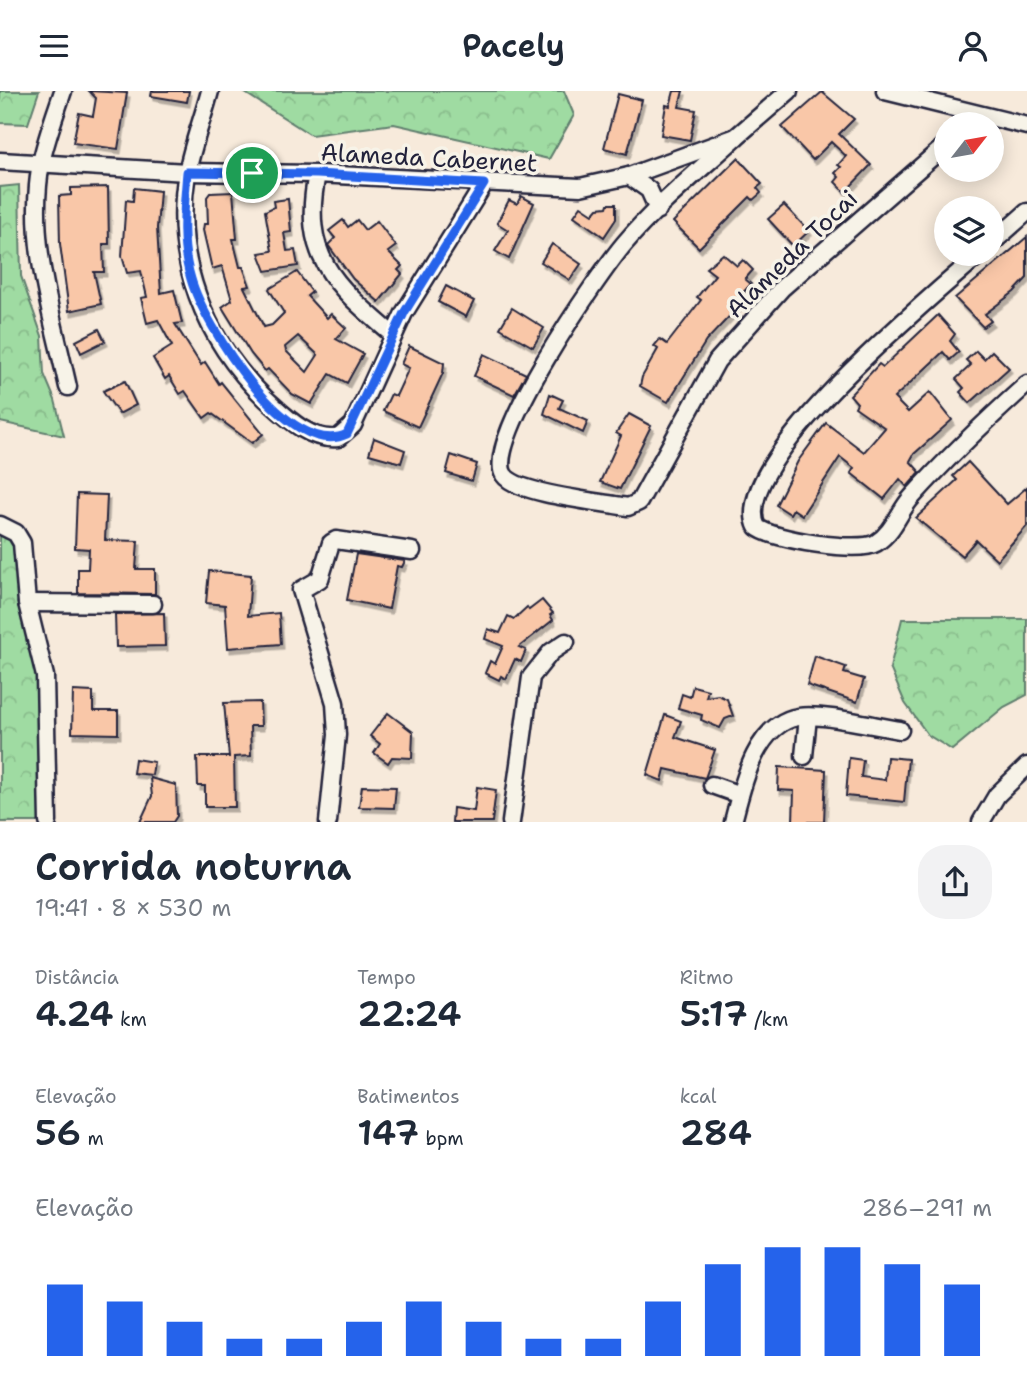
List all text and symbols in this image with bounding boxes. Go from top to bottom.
text: Pacely [462,24,565,67]
icon: menu [35,27,73,65]
icon: person [954,27,992,65]
north arrow [934,112,1004,182]
map controls [934,112,1004,266]
street label: Alameda Cabernet [320,136,538,180]
pin [222,143,282,203]
icon: arrive [233,154,271,192]
street label: Alameda Tocai [719,183,865,325]
button: layers [934,196,1004,266]
text: Corrida noturna [35,841,351,892]
button: share [918,845,992,919]
text: 19:41 · 8 × 530 m [35,893,231,923]
text: Distância [35,965,119,990]
text: Tempo [357,965,416,990]
text: Ritmo [680,965,734,990]
text: 4.24 [35,990,114,1037]
text: 22:24 [357,990,462,1037]
text: 5:17 [680,990,748,1037]
text: km [114,1007,147,1032]
text: /km [748,1007,788,1032]
text: Elevação [35,1084,116,1109]
text: Batimentos [357,1084,460,1109]
text: kcal [680,1084,717,1109]
text: 56 [35,1109,81,1156]
text: 147 [357,1109,419,1156]
text: 284 [680,1109,752,1156]
text: m [81,1126,104,1151]
text: bpm [419,1126,464,1151]
text: Elevação [35,1193,134,1223]
text: 286–291 m [861,1193,992,1223]

